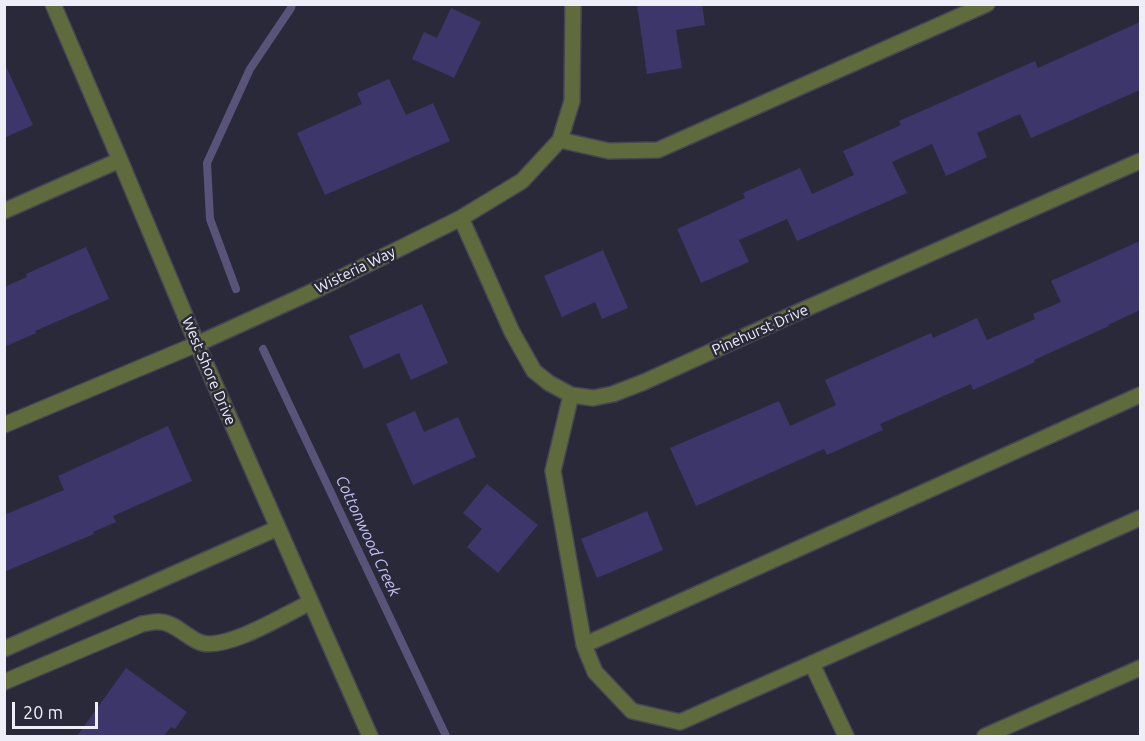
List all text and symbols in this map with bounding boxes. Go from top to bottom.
street label: Wisteria Way [312,243,398,297]
street label: Pinehurst Drive [709,301,811,359]
street label: West Shore Drive [178,314,240,428]
water label: Cottonwood Creek [332,473,404,599]
scale bar [15,690,100,728]
text: 20 m [23,702,63,722]

